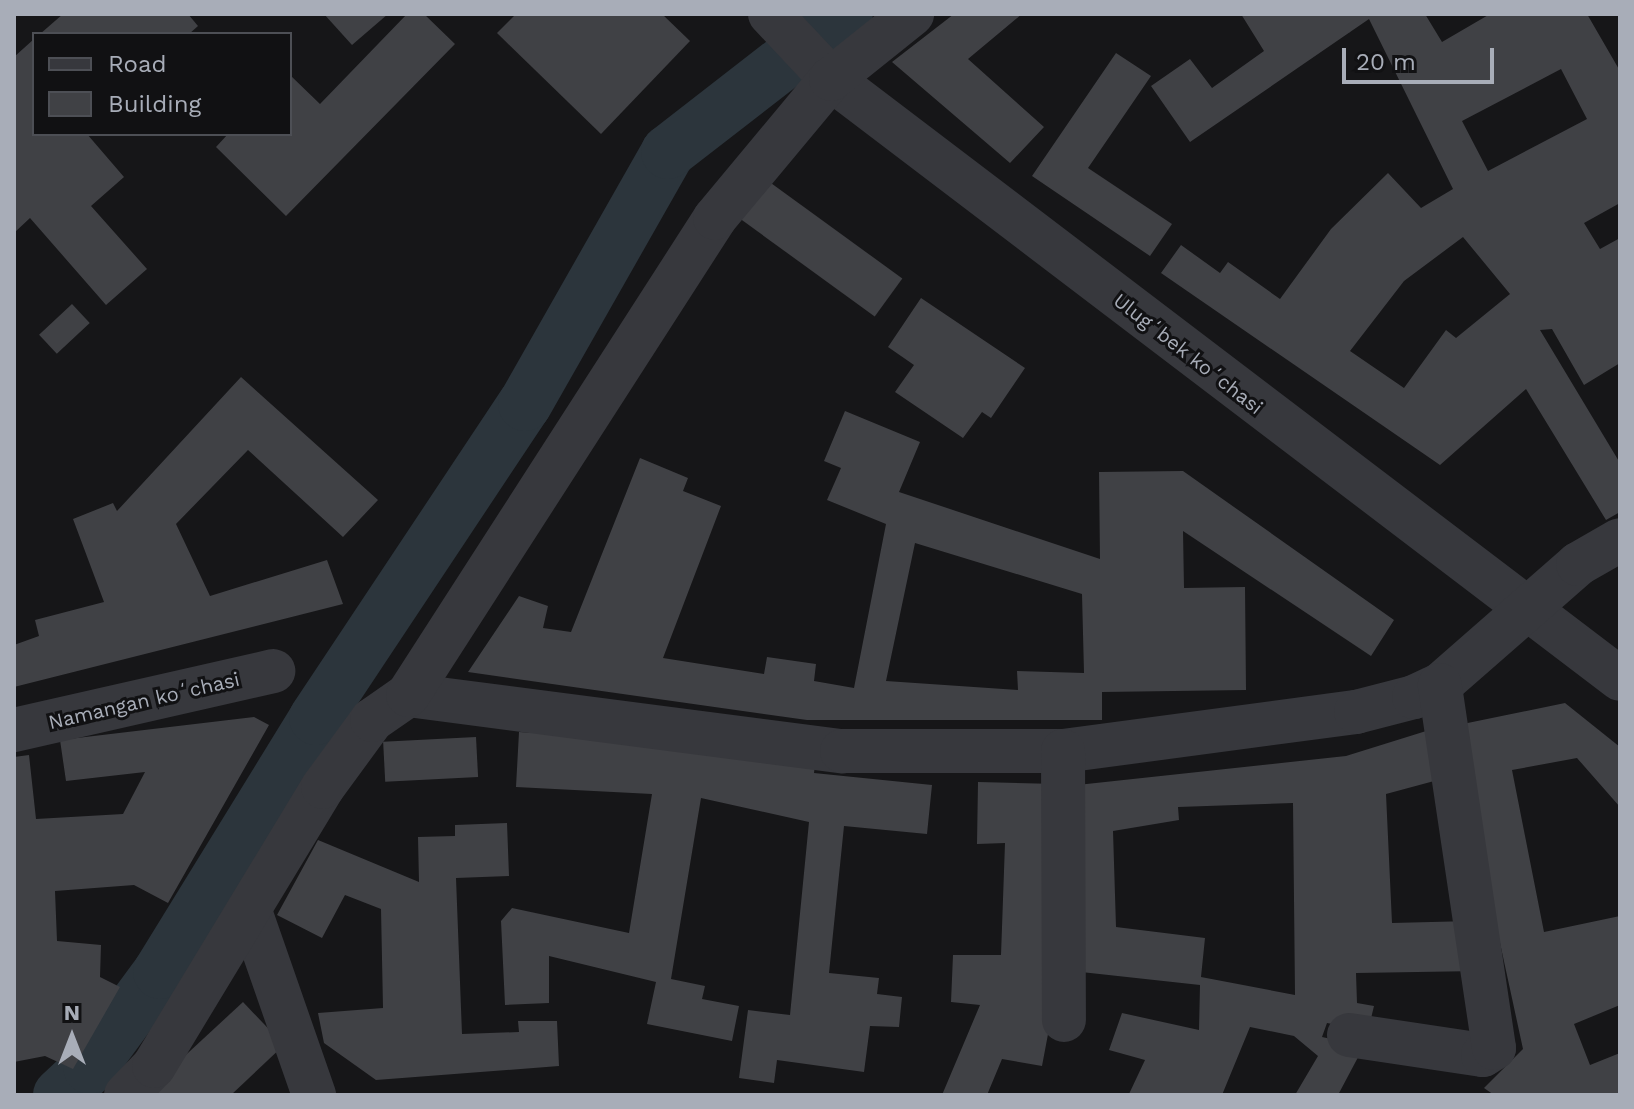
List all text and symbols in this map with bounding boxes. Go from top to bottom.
legend [32,32,292,136]
scale bar [1346,32,1498,82]
text: 20 m [1356,48,1416,76]
text: Road [108,50,167,78]
text: Building [108,90,201,118]
street label: Ulugʻbek koʻchasi [1108,288,1268,420]
street label: Namangan koʻchasi [46,667,242,735]
north arrow [32,997,112,1077]
text: N [64,1000,80,1025]

